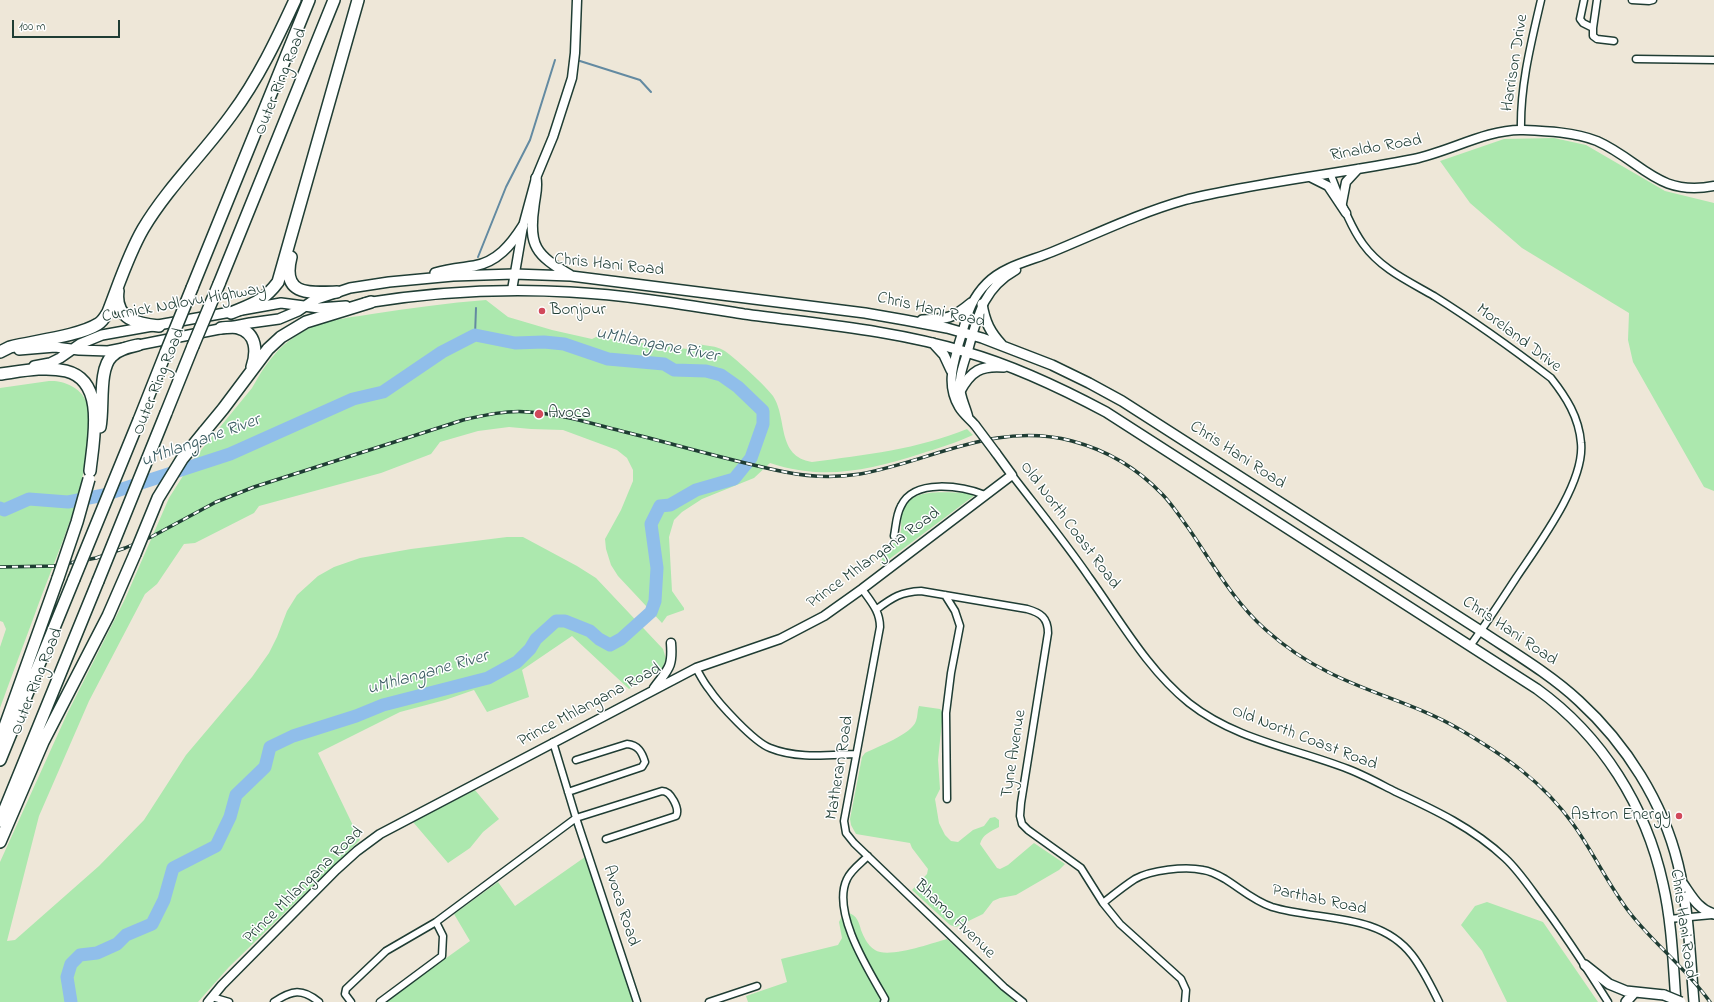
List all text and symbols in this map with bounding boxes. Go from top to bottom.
scale bar [14,12,122,38]
street label: Harrison Drive [1498,13,1534,113]
text: 100 m [19,18,46,36]
street label: Outer Ring Road [251,26,313,138]
street label: Rinaldo Road [1329,131,1423,167]
street label: Chris Hani Road [553,250,665,282]
street label: Curnick Ndlovu Highway [101,280,267,328]
street label: Chris Hani Road [875,289,987,333]
street label: Moreland Drive [1471,300,1565,378]
place label: Bonjour [550,301,606,321]
marker: Bonjour [537,306,547,316]
water label: uMhlangane River [594,323,720,369]
street label: Outer Ring Road [129,326,191,438]
place label: Avoca [548,404,591,424]
marker: Avoca [533,408,545,420]
water label: uMhlangane River [139,410,263,474]
street label: Chris Hani Road [1185,417,1289,495]
street label: Old North Coast Road [1014,458,1124,594]
street label: Prince Mhlangana Road [804,504,944,614]
street label: Chris Hani Road [1458,593,1560,671]
street label: Outer Ring Road [7,626,69,738]
water label: uMhlangane River [365,646,491,702]
street label: Prince Mhlangana Road [515,660,665,752]
street label: Old North Coast Road [1228,702,1380,776]
street label: Tyne Avenue [998,708,1032,800]
street label: Matheran Road [823,715,859,821]
place label: Astron Energy [1571,806,1671,826]
marker: Astron Energy [1674,811,1684,821]
street label: Prince Mhlangana Road [240,823,368,949]
street label: Avoca Road [597,863,643,949]
street label: Chris Hani Road [1664,868,1700,980]
street label: Bhamo Avenue [909,876,999,964]
street label: Parthab Road [1270,881,1368,921]

